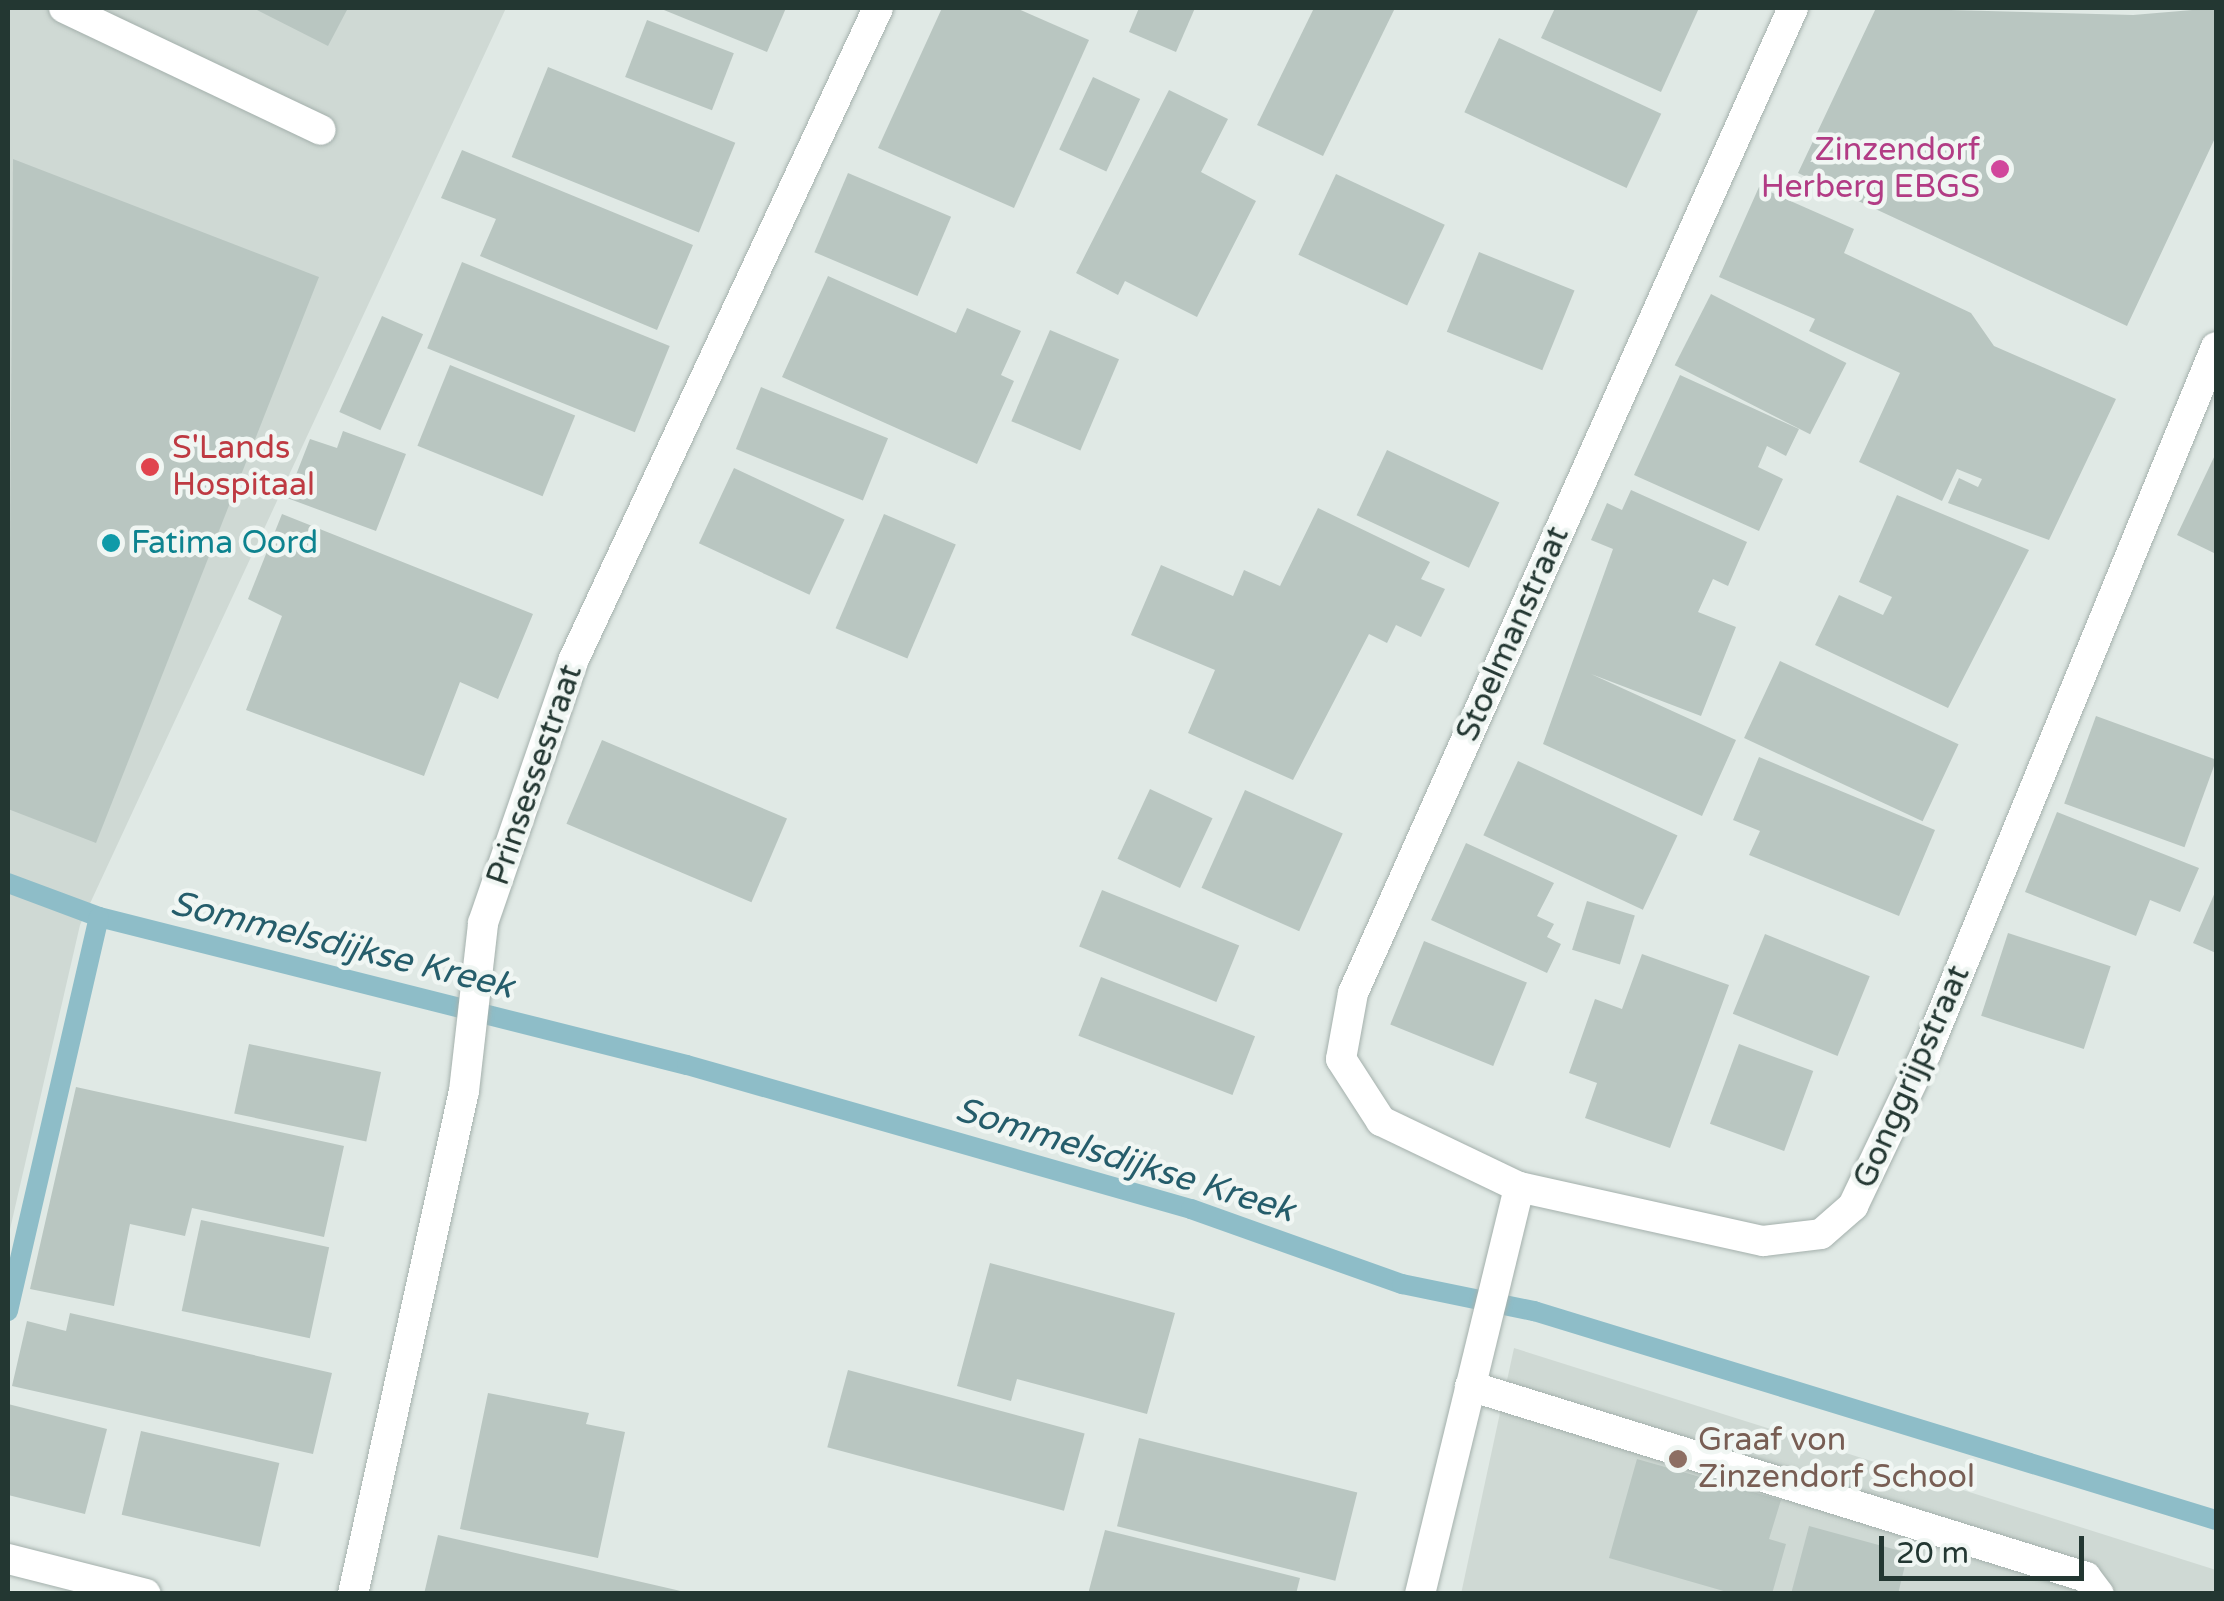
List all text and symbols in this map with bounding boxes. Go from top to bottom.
place label: Zinzendorf Herberg EBGS [1761,132,1980,207]
marker: Zinzendorf Herberg EBGS [1989,158,2011,180]
place label: S'Lands Hospitaal [172,430,315,505]
marker: S'Lands Hospitaal [137,454,163,480]
street label: Stoelmanstraat [1448,521,1578,747]
place label: Fatima Oord [131,524,318,562]
marker: Fatima Oord [100,532,122,554]
street label: Prinsessestraat [479,660,591,890]
water label: Sommelsdijkse Kreek [166,882,518,1008]
street label: Gonggrijpstraat [1846,960,1978,1194]
water label: Sommelsdijkse Kreek [951,1088,1299,1232]
place label: Graaf von Zinzendorf School [1698,1422,1975,1497]
marker: Graaf von Zinzendorf School [1667,1448,1689,1470]
scale bar [1884,1516,2089,1578]
text: 20 m [1896,1535,1969,1572]

